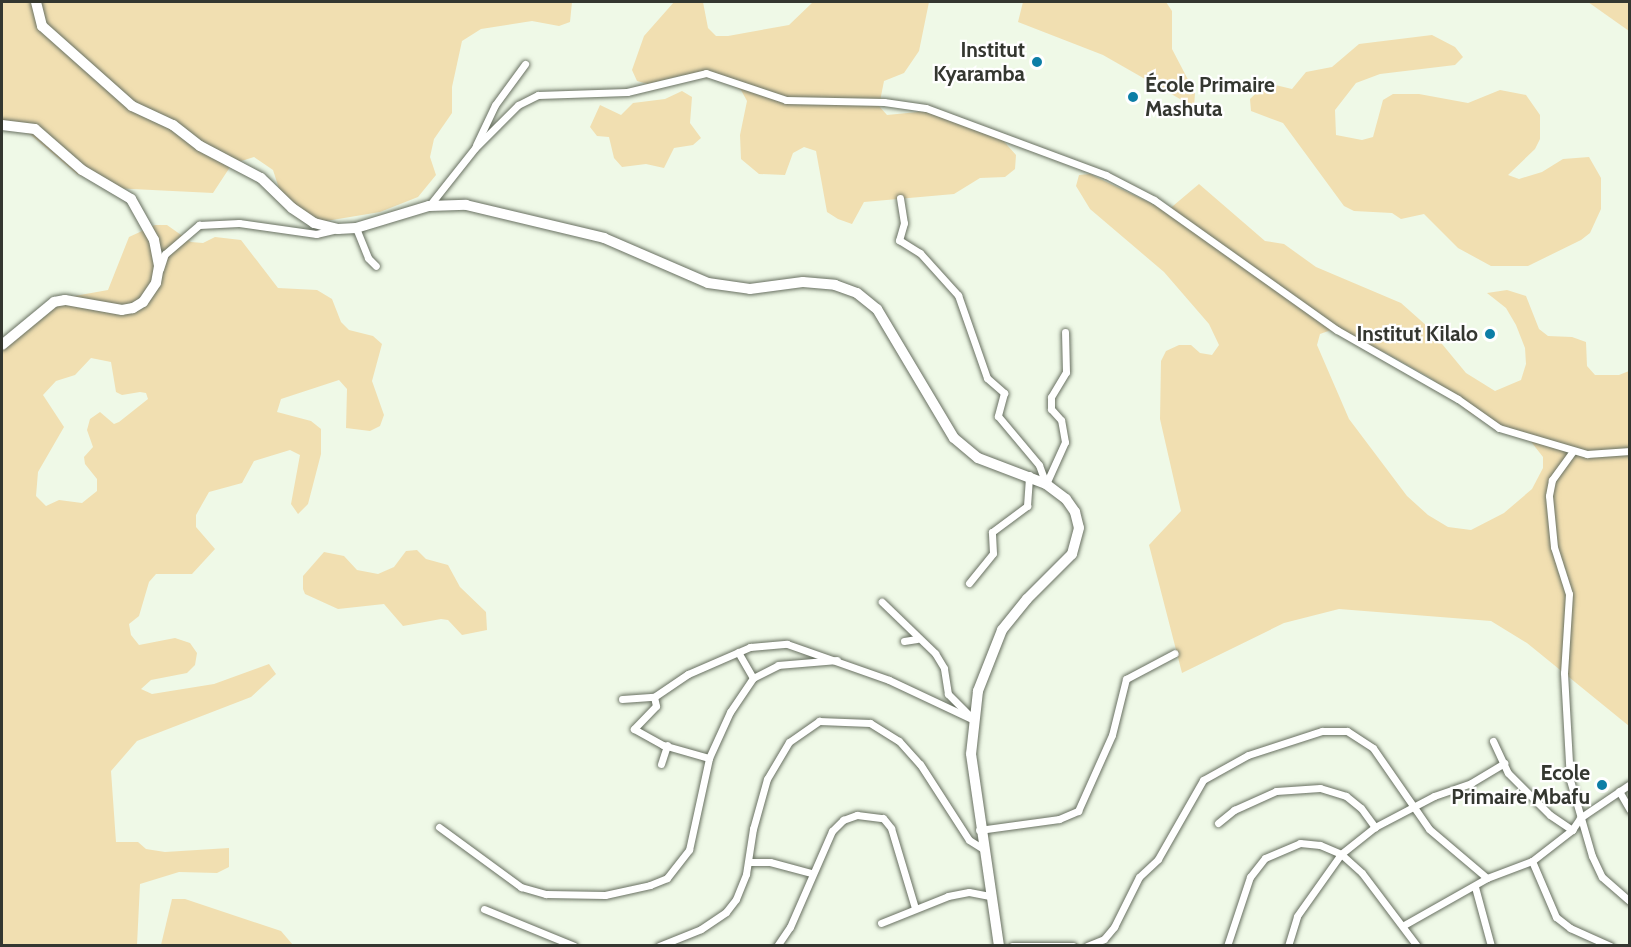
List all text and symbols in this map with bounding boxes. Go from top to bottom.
place label: Institut Kyaramba [933,37,1025,87]
marker: Institut Kyaramba [1030,55,1044,69]
place label: École Primaire Mashuta [1145,72,1275,122]
marker: École Primaire Mashuta [1126,90,1140,104]
place label: Institut Kilalo [1357,321,1478,347]
marker: Institut Kilalo [1483,327,1497,341]
place label: Ecole Primaire Mbafu [1451,760,1590,810]
marker: Ecole Primaire Mbafu [1595,778,1609,792]

